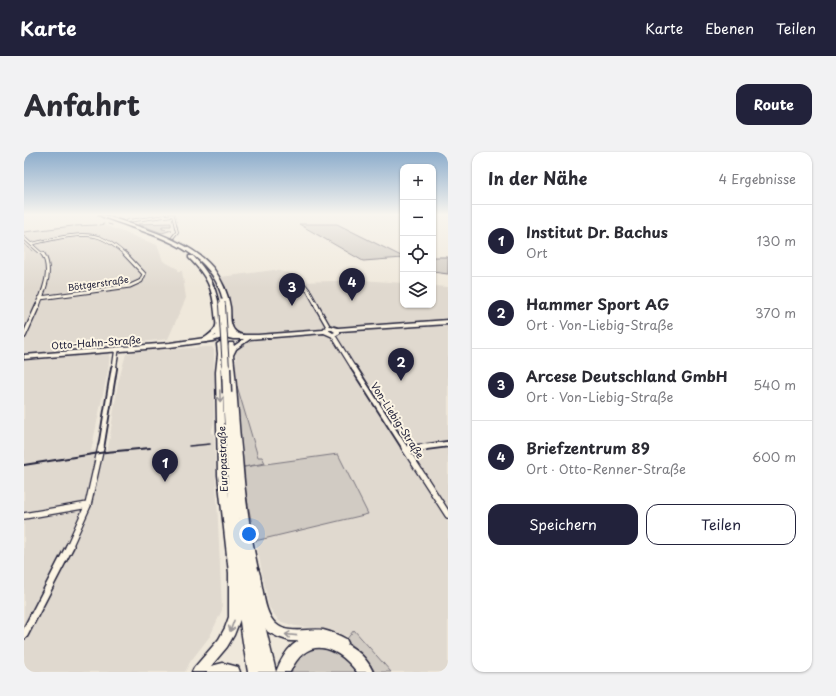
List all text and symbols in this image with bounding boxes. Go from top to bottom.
text: Karte [20,14,77,42]
text: Karte [645,18,683,39]
text: Ebenen [705,18,754,39]
text: Teilen [776,18,816,39]
text: Anfahrt [24,83,140,126]
button: Route [736,84,812,125]
map controls [400,164,436,308]
button: + [400,164,436,200]
text: In der Nähe [488,165,587,191]
text: 4 Ergebnisse [719,169,796,188]
button: − [400,200,436,236]
text: Institut Dr. Bachus [526,220,668,243]
text: 1 [498,231,504,250]
text: 130 m [757,231,796,250]
button: locate [400,236,436,272]
text: Ort [526,243,548,262]
pin: 4 [339,268,365,301]
street label: Böttgerstraße [67,272,130,294]
button: layers [400,272,436,308]
pin: 3 [279,273,305,306]
text: Hammer Sport AG [526,292,669,315]
text: 2 [496,303,506,322]
text: 370 m [755,303,796,322]
text: Ort · Von-Liebig-Straße [526,315,673,334]
street label: Otto-Hahn-Straße [51,331,141,353]
pin: 2 [388,348,414,381]
text: Arcese Deutschland GmbH [526,364,727,387]
text: 3 [497,375,505,394]
text: 540 m [753,375,796,394]
street label: Von-Liebig-Straße [368,379,428,461]
text: Ort · Von-Liebig-Straße [526,387,673,406]
one-way arrow [216,389,224,402]
street label: Europastraße [213,426,231,492]
text: Briefzentrum 89 [526,436,650,459]
text: 4 [497,447,505,466]
text: 600 m [752,447,796,466]
pin: 1 [152,449,178,482]
text: Ort · Otto-Renner-Straße [526,459,686,478]
button: Speichern [488,504,638,545]
button: Teilen [646,504,796,545]
your location [239,524,259,544]
one-way arrow [227,619,235,631]
one-way arrow [285,631,298,639]

